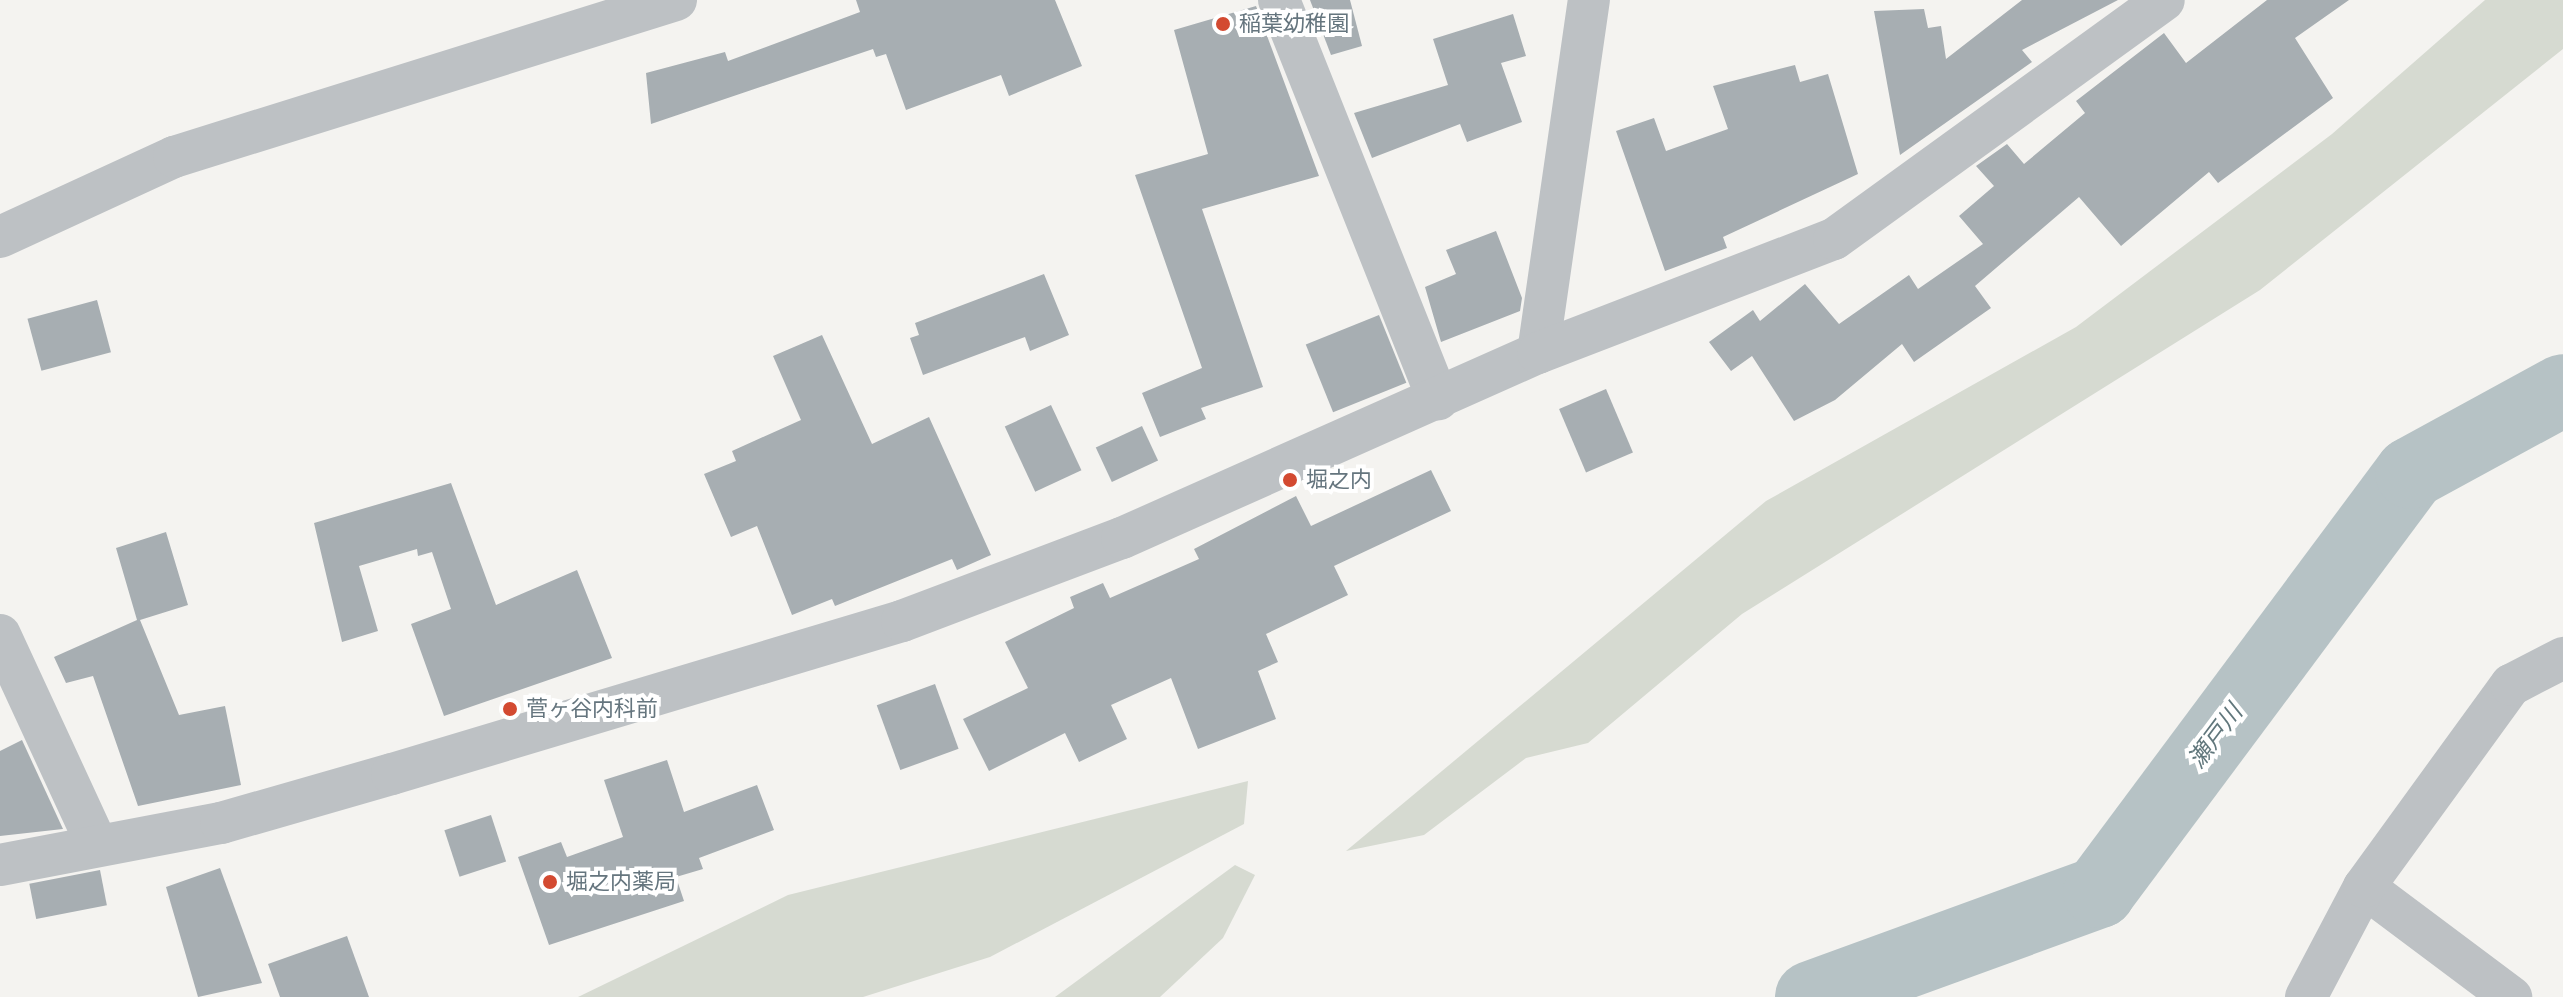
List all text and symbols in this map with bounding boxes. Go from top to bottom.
place label: 稲葉幼稚園 [1239,11,1349,37]
marker: 稲葉幼稚園 [1214,15,1232,33]
place label: 堀之内 [1306,467,1372,493]
marker: 堀之内 [1281,471,1299,489]
place label: 菅ヶ谷内科前 [526,696,658,722]
water label: 瀬戸川 [2182,699,2248,773]
marker: 菅ヶ谷内科前 [501,700,519,718]
place label: 堀之内薬局 [566,869,676,895]
marker: 堀之内薬局 [541,873,559,891]

